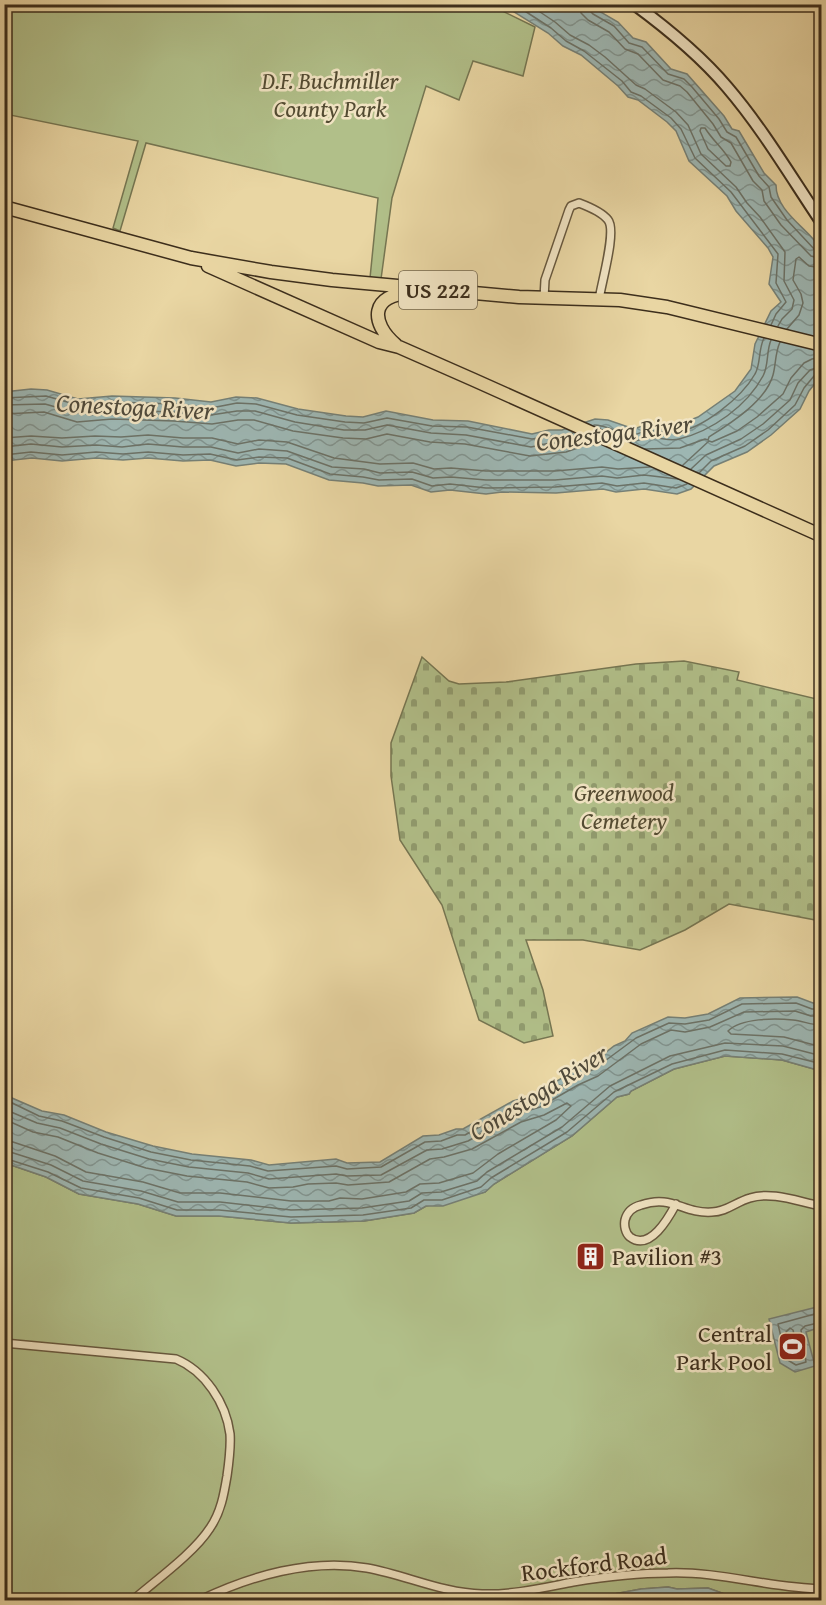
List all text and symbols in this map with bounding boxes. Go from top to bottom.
park label: D.F. Buchmiller County Park [260,63,400,126]
road number: US 222 [399,271,477,309]
water label: Conestoga River [55,382,216,430]
water label: Conestoga River [533,403,696,461]
park label: Greenwood Cemetery [574,775,675,838]
water label: Conestoga River [461,1033,616,1150]
place label: Pavilion #3 [612,1239,722,1274]
building icon: Pavilion #3 [575,1240,607,1272]
place label: Central Park Pool [676,1316,772,1379]
sports icon: Central Park Pool [777,1331,809,1363]
street label: Rockford Road [519,1538,669,1590]

